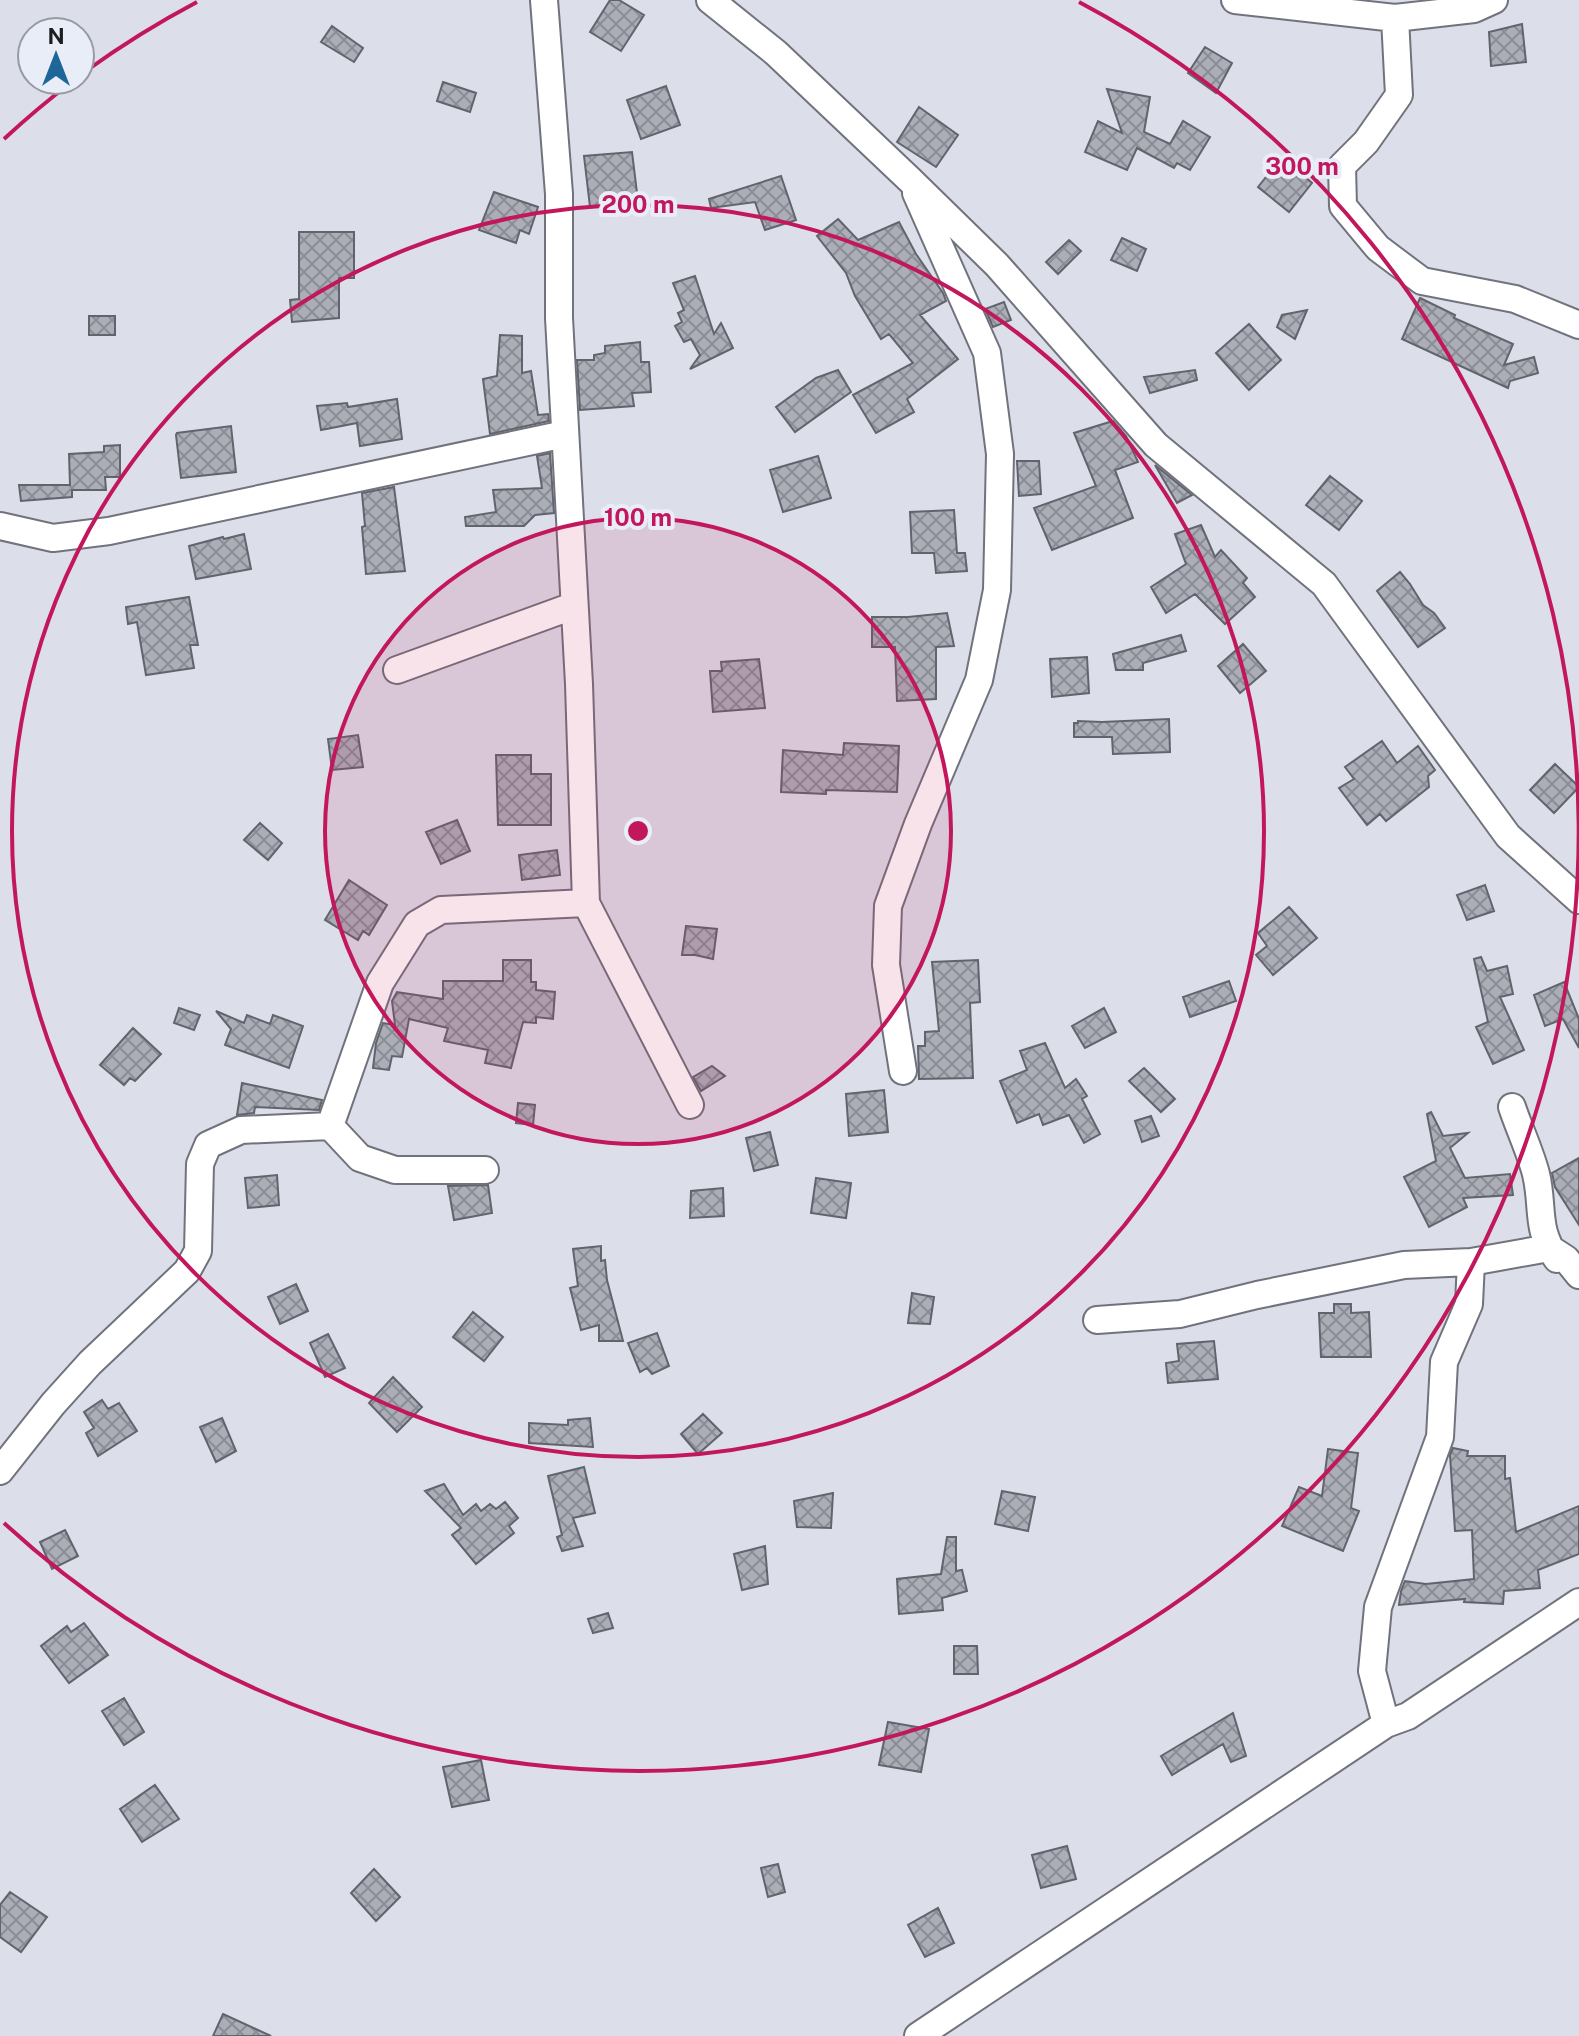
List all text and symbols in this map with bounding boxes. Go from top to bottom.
north arrow [16,16,96,96]
text: N [47,23,65,49]
text: 300 m [1265,152,1339,180]
text: 200 m [601,190,675,218]
text: 100 m [604,503,672,531]
centre of rings [624,817,652,845]

